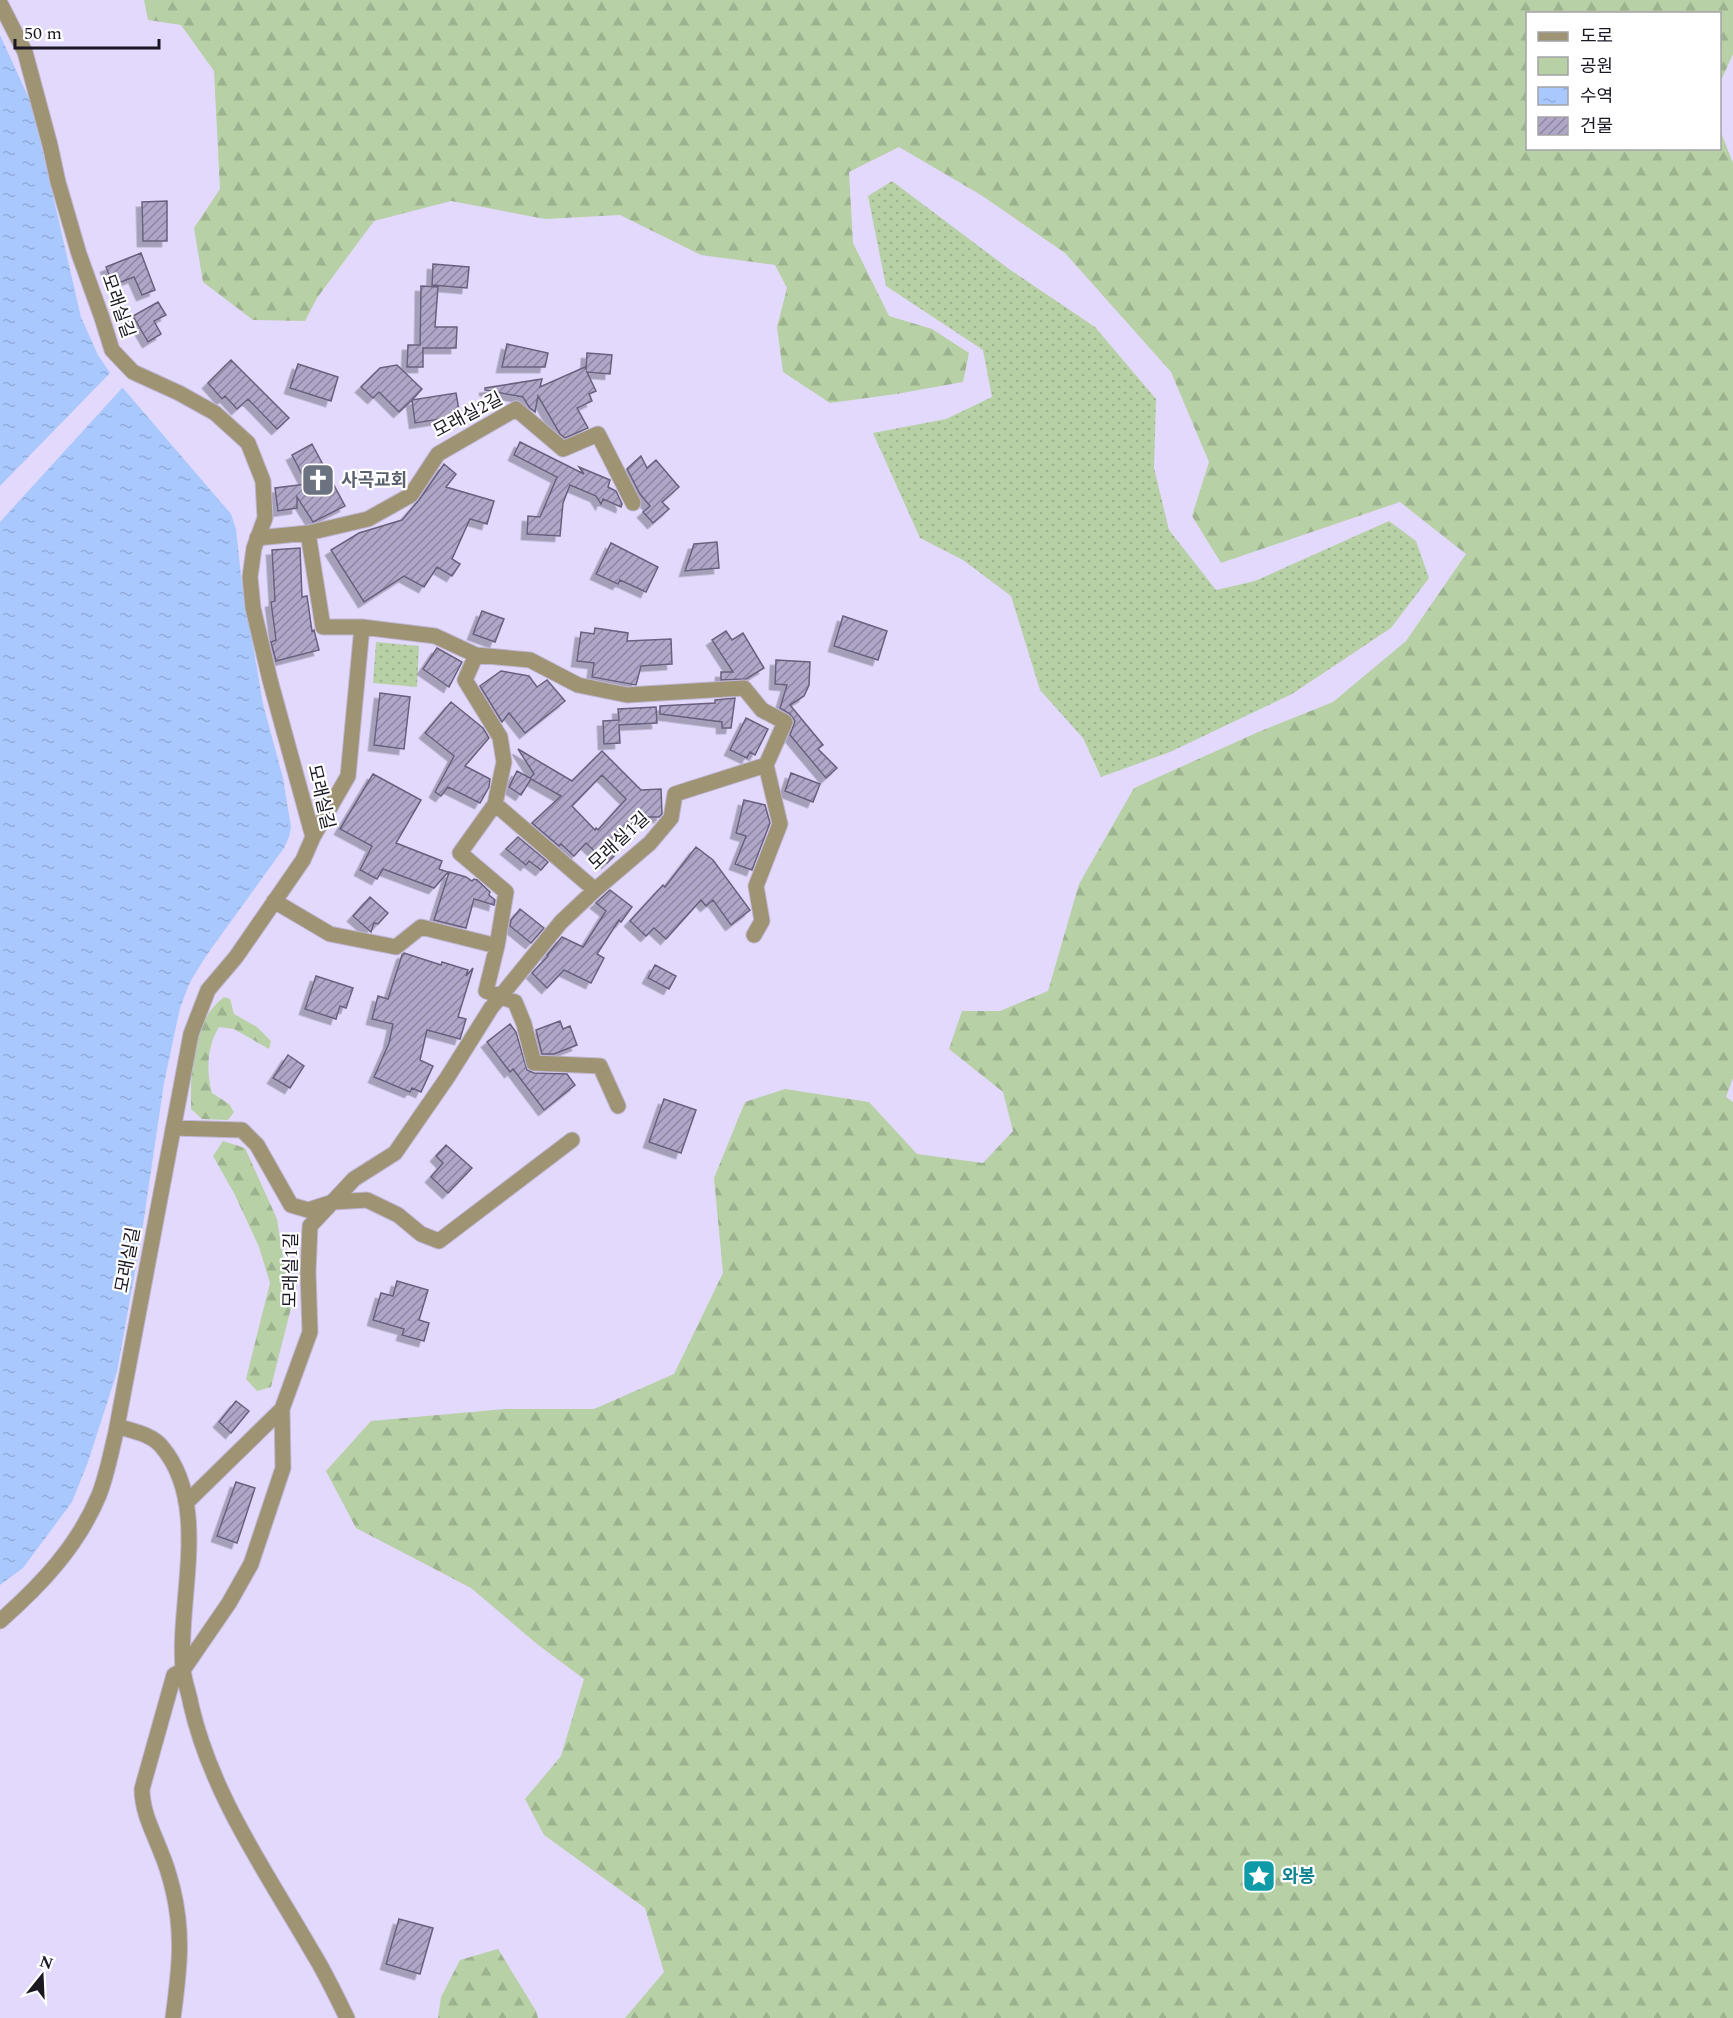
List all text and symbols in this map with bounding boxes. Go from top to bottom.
scale bar [15,12,159,50]
legend [1526,12,1721,150]
text: 50 m [24,20,62,47]
text: 도로 [1580,23,1613,50]
text: 공원 [1580,53,1613,80]
text: 수역 [1580,83,1613,110]
text: 건물 [1580,113,1613,140]
street label: 모래실길 [94,270,142,342]
street label: 모래실2길 [428,385,508,445]
church icon: 사곡교회 [300,462,336,498]
place label: 사곡교회 [341,467,407,494]
street label: 모래실길 [300,762,342,832]
street label: 모래실1길 [582,805,656,877]
street label: 모래실길 [108,1225,148,1295]
street label: 모래실1길 [277,1232,305,1308]
place icon: 와봉 [1241,1858,1277,1894]
place label: 와봉 [1282,1863,1315,1890]
north arrow [12,1946,72,2006]
text: N [36,1949,56,1976]

